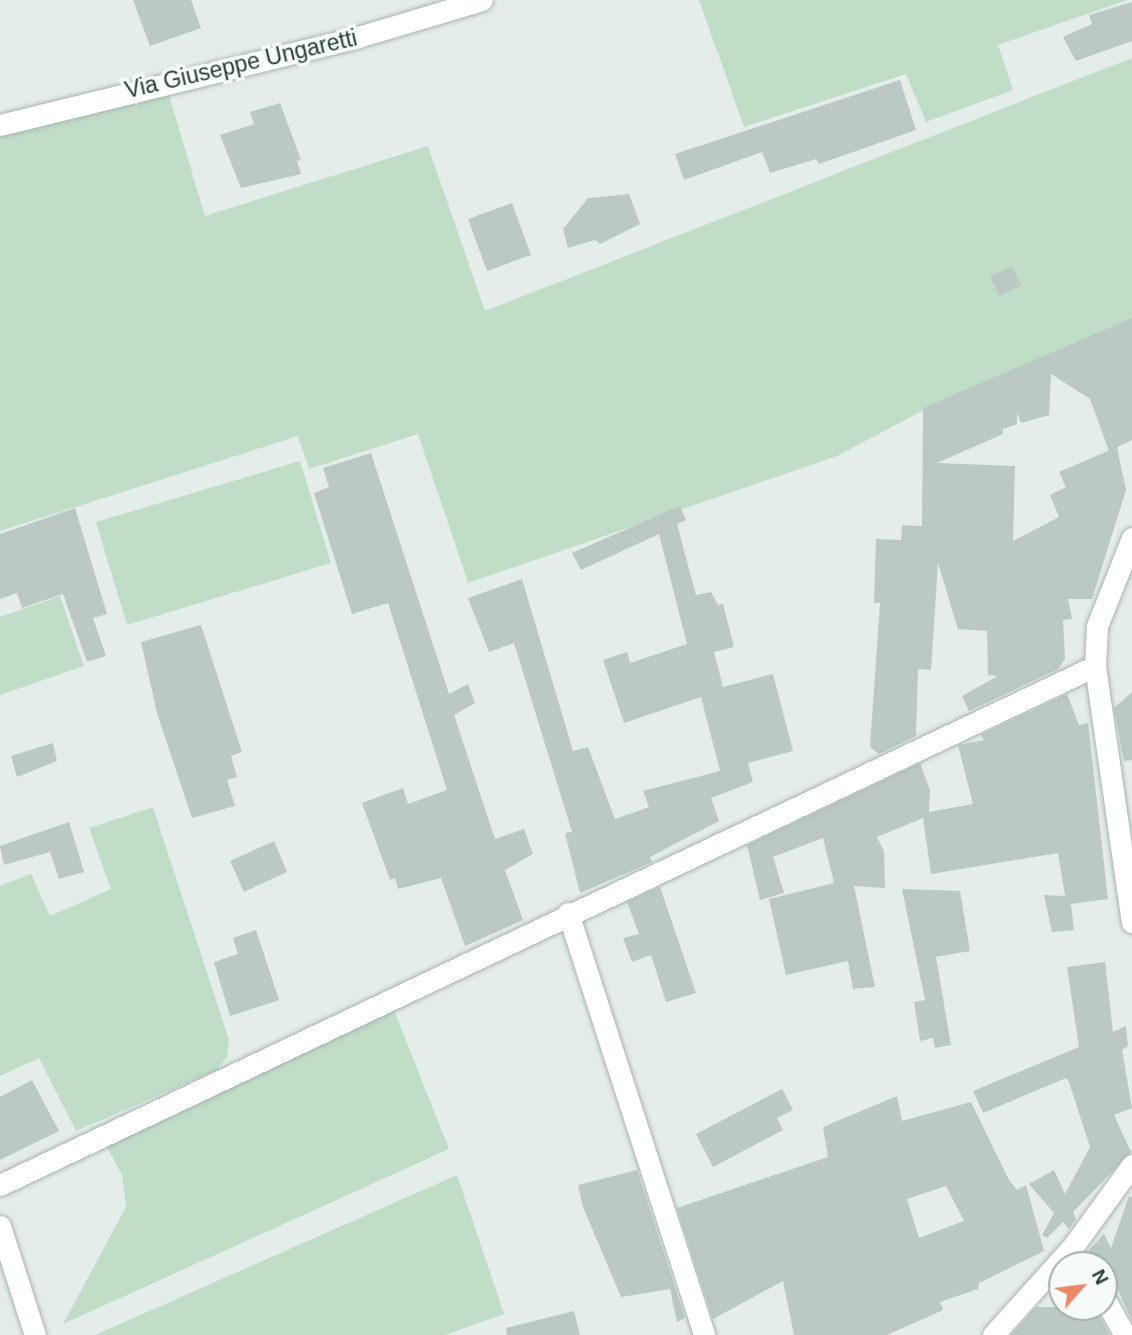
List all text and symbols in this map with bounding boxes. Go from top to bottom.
street label: Via Giuseppe Ungaretti [122,24,360,104]
north arrow [1048,1251,1118,1321]
text: N [1088,1266,1113,1288]

